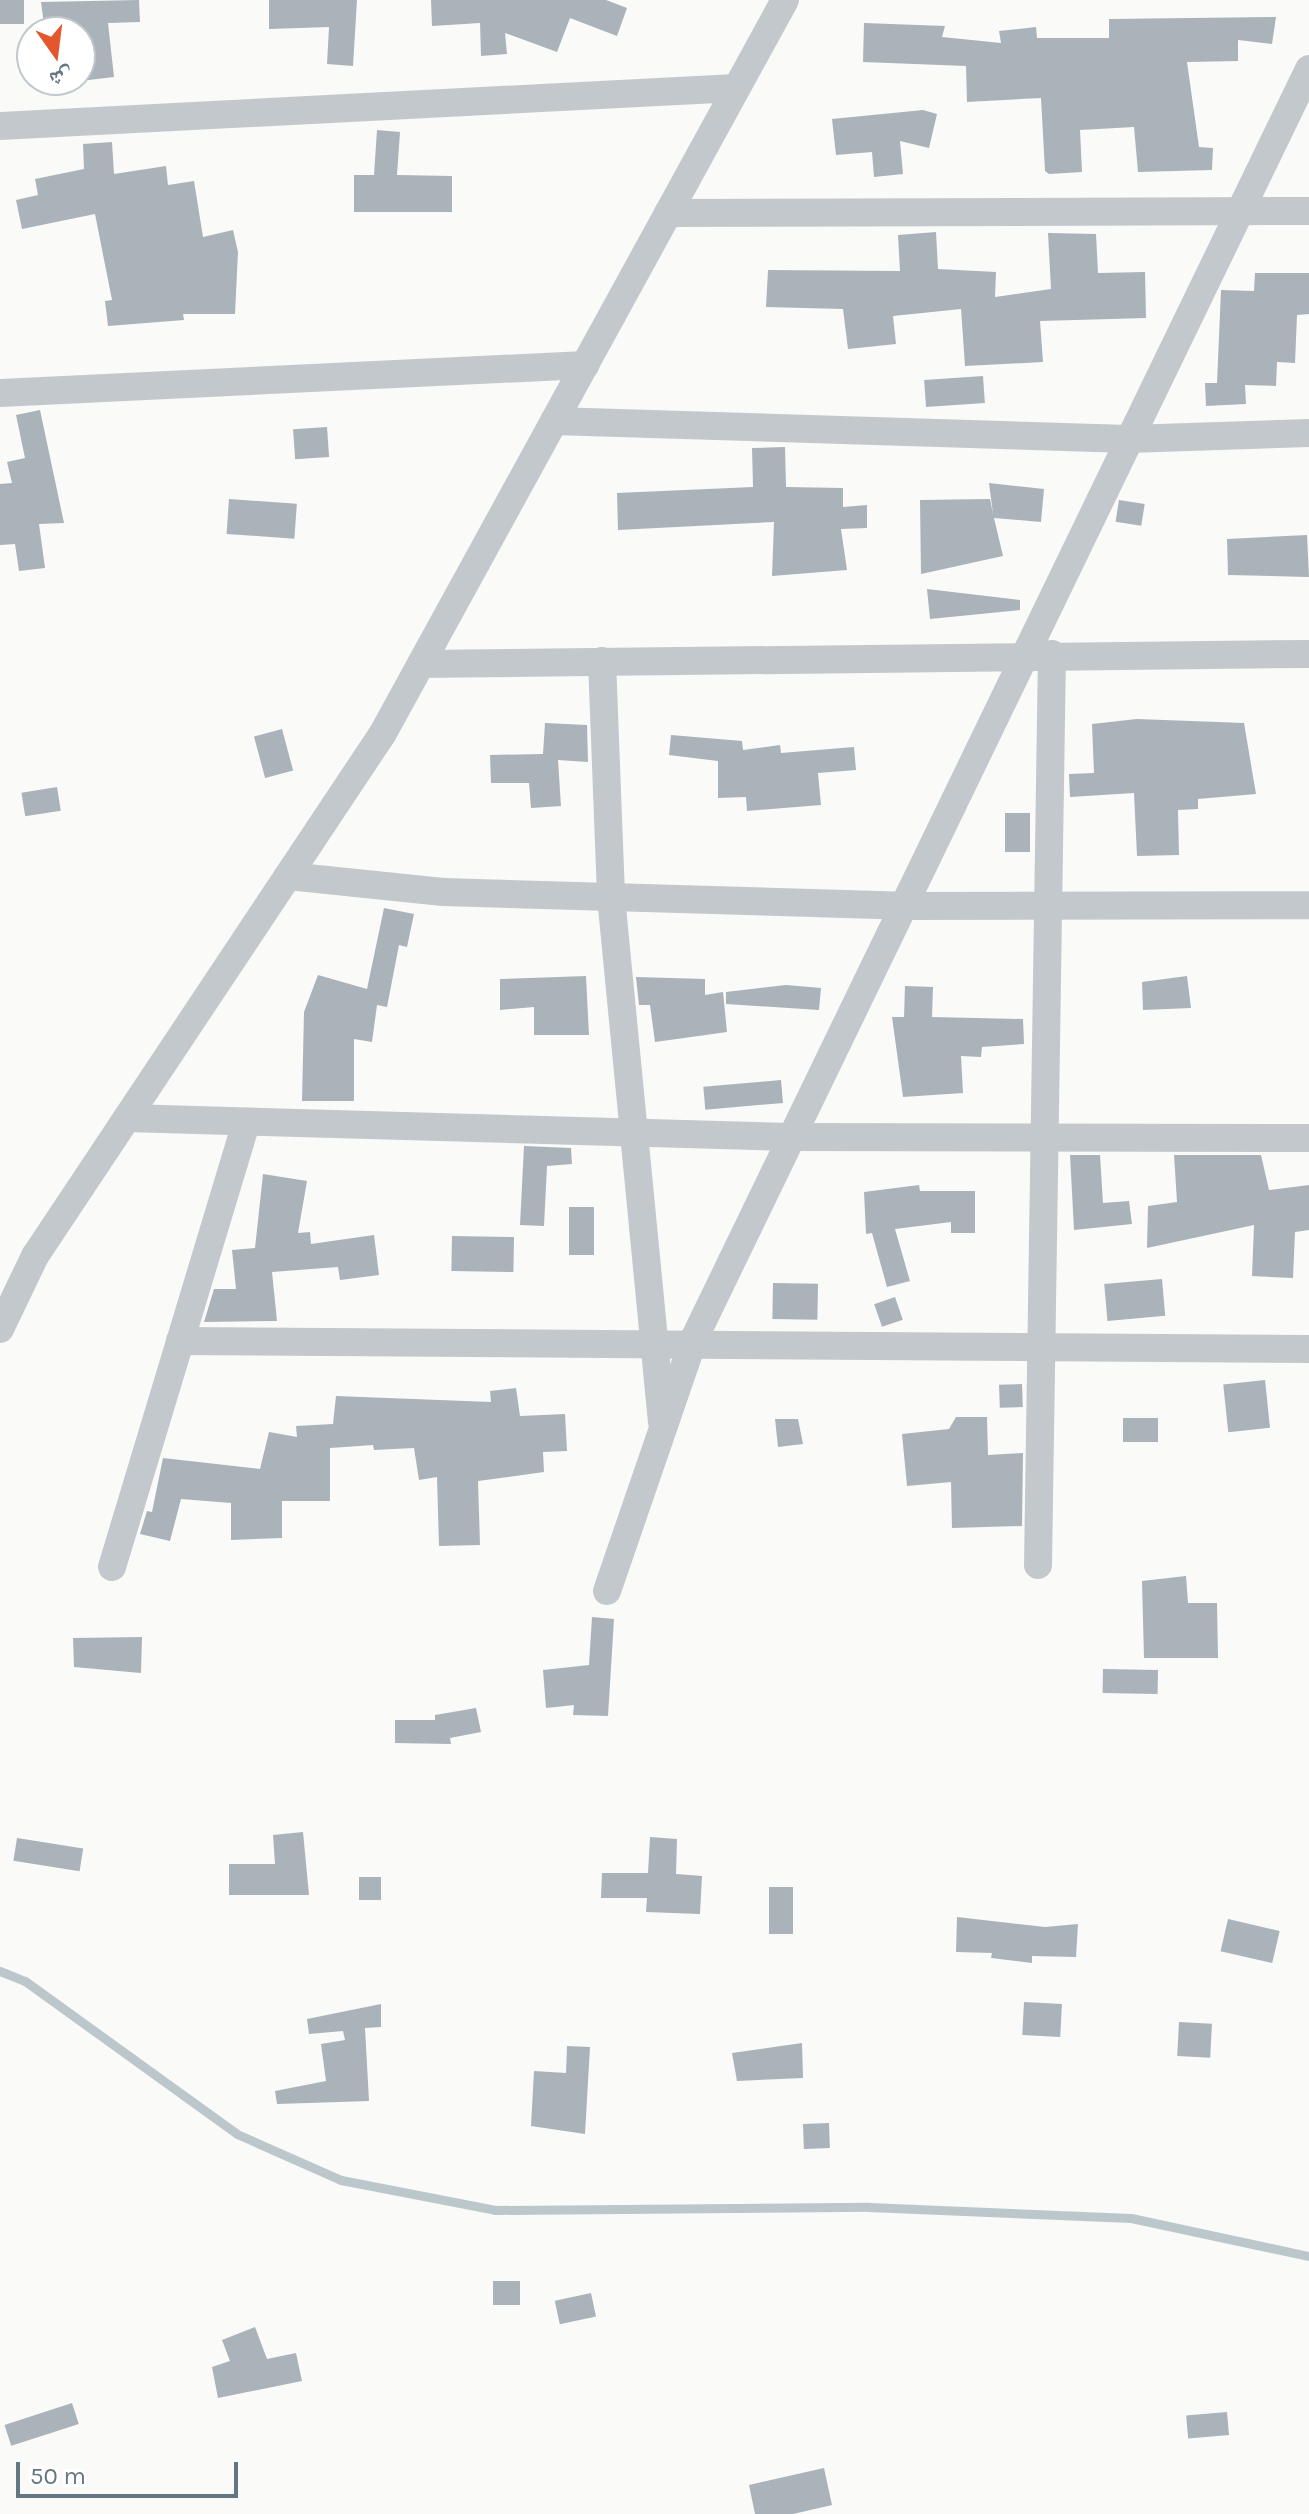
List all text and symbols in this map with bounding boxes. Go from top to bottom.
north arrow [16,16,96,96]
text: ش [47,62,76,93]
scale bar [20,2446,242,2496]
text: 50 m [30,2462,86,2490]

